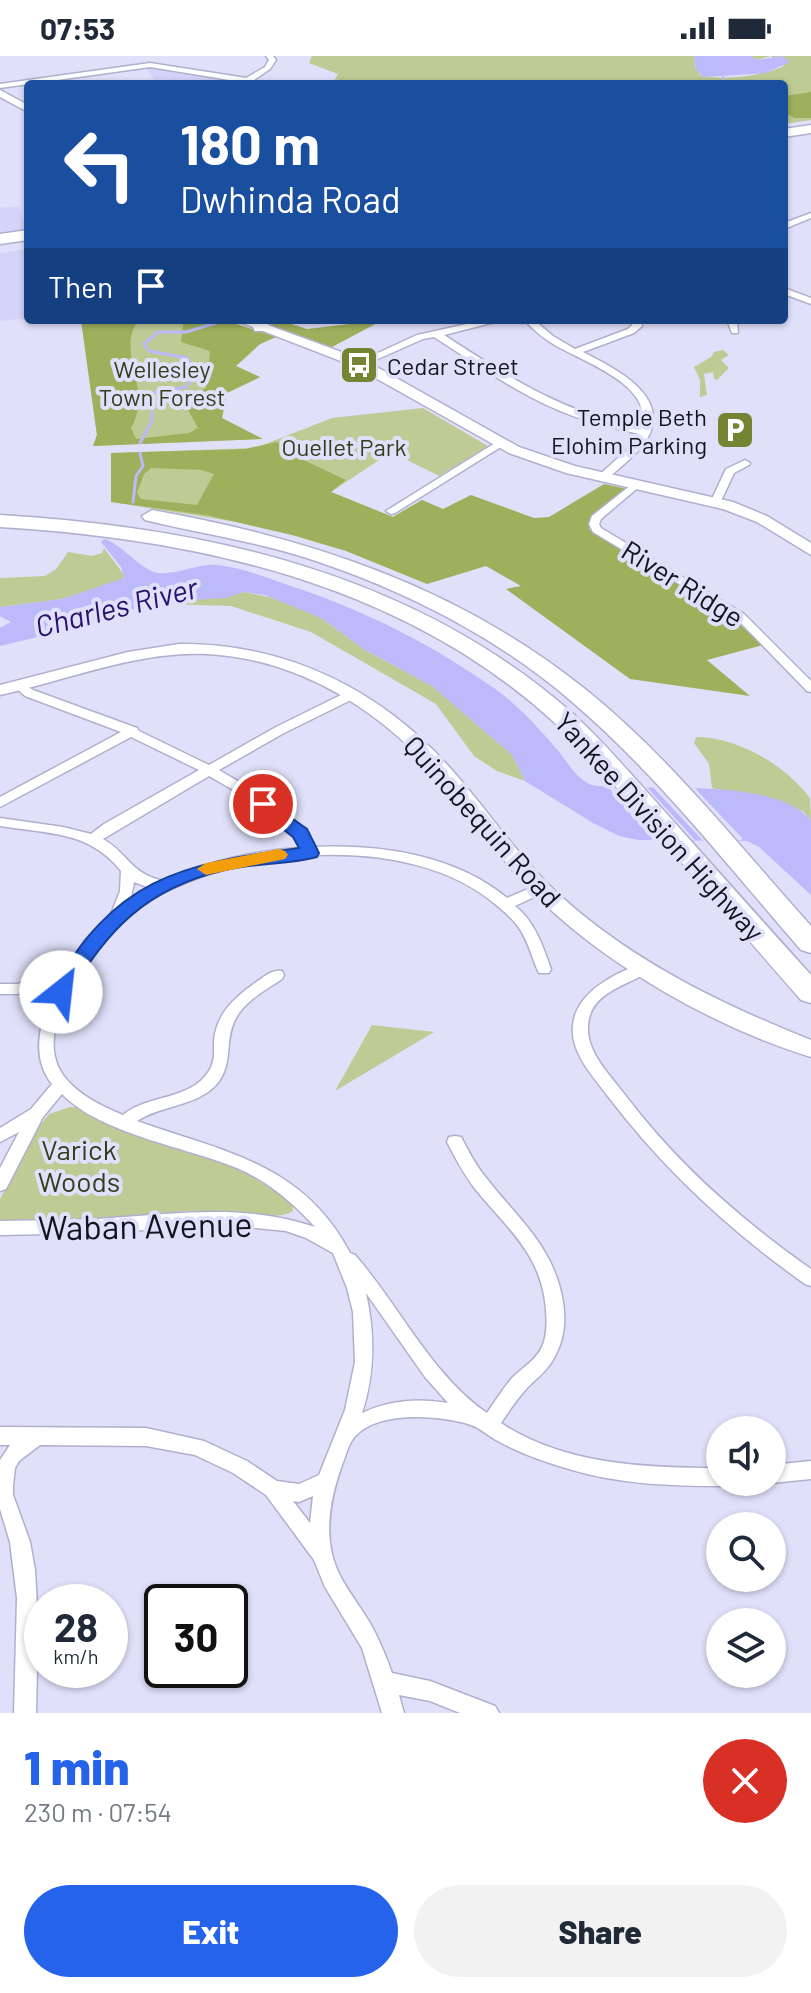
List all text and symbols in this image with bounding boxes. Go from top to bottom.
text: 07:53 [40,10,115,46]
text: 180 m [180,109,320,176]
icon: left [48,112,152,216]
text: Dwhinda Road [180,177,401,220]
icon: arrive [129,264,173,308]
text: Then [48,268,113,304]
bus stop icon: Cedar Street [338,344,380,386]
place label: Cedar Street [387,351,519,380]
park label: Wellesley Town Forest [99,354,225,411]
place label: Temple Beth Elohim Parking [551,402,707,459]
parking icon: Temple Beth Elohim Parking [714,409,756,451]
park label: Ouellet Park [282,432,406,461]
street label: River Ridge [616,532,750,634]
water label: Charles River [31,568,202,644]
street label: Yankee Division Highway [548,704,772,948]
street label: Quinobequin Road [397,728,569,914]
pin [229,770,297,838]
icon: arrive [241,782,285,826]
position arrow [19,950,103,1034]
park label: Varick Woods [38,1132,120,1198]
street label: Waban Avenue [37,1203,253,1247]
map controls [706,1416,786,1688]
button: sound [706,1416,786,1496]
button: search [706,1512,786,1592]
speed limit sign: 30 [144,1584,248,1688]
text: 28 [54,1602,98,1650]
button: layers [706,1608,786,1688]
text: km/h [53,1644,99,1668]
text: 1 min [24,1737,130,1795]
button: close [703,1739,787,1823]
text: 230 m · 07:54 [24,1796,172,1827]
button: Exit [24,1885,398,1977]
button: Share [414,1885,787,1977]

